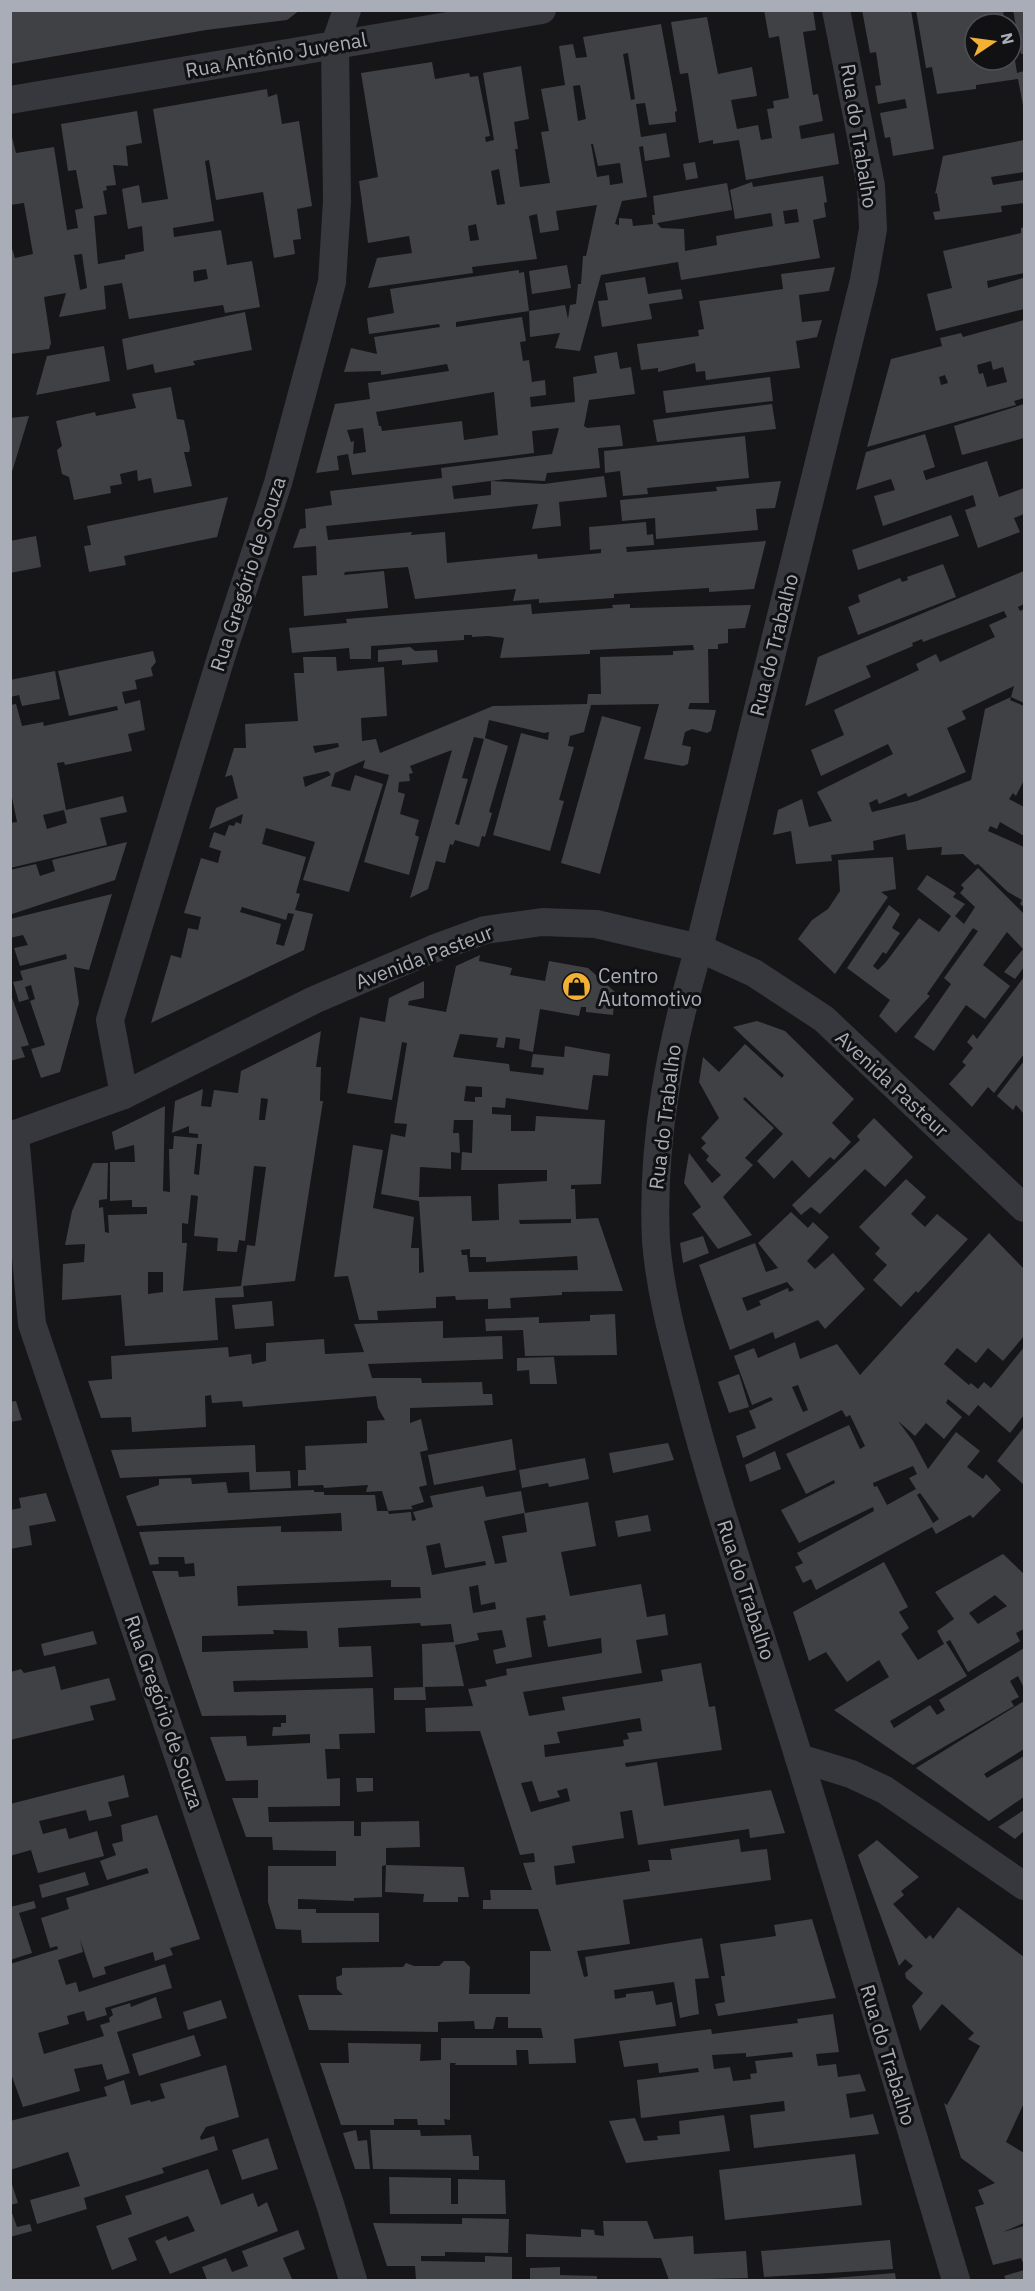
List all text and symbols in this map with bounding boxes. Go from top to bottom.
north arrow [963,12,1023,72]
street label: Rua Antônio Juvenal [183,25,369,84]
text: N [997,31,1019,47]
street label: Rua do Trabalho [835,62,884,210]
street label: Rua Gregório de Souza [203,473,292,675]
street label: Rua do Trabalho [743,571,804,719]
street label: Avenida Pasteur [351,918,496,995]
place label: Centro Automotivo [598,962,702,1012]
shop icon: Centro Automotivo [561,971,593,1003]
street label: Avenida Pasteur [830,1024,955,1143]
street label: Rua do Trabalho [642,1043,687,1191]
street label: Rua do Trabalho [711,1516,782,1663]
street label: Rua Gregório de Souza [119,1611,210,1813]
street label: Rua do Trabalho [854,1981,923,2129]

